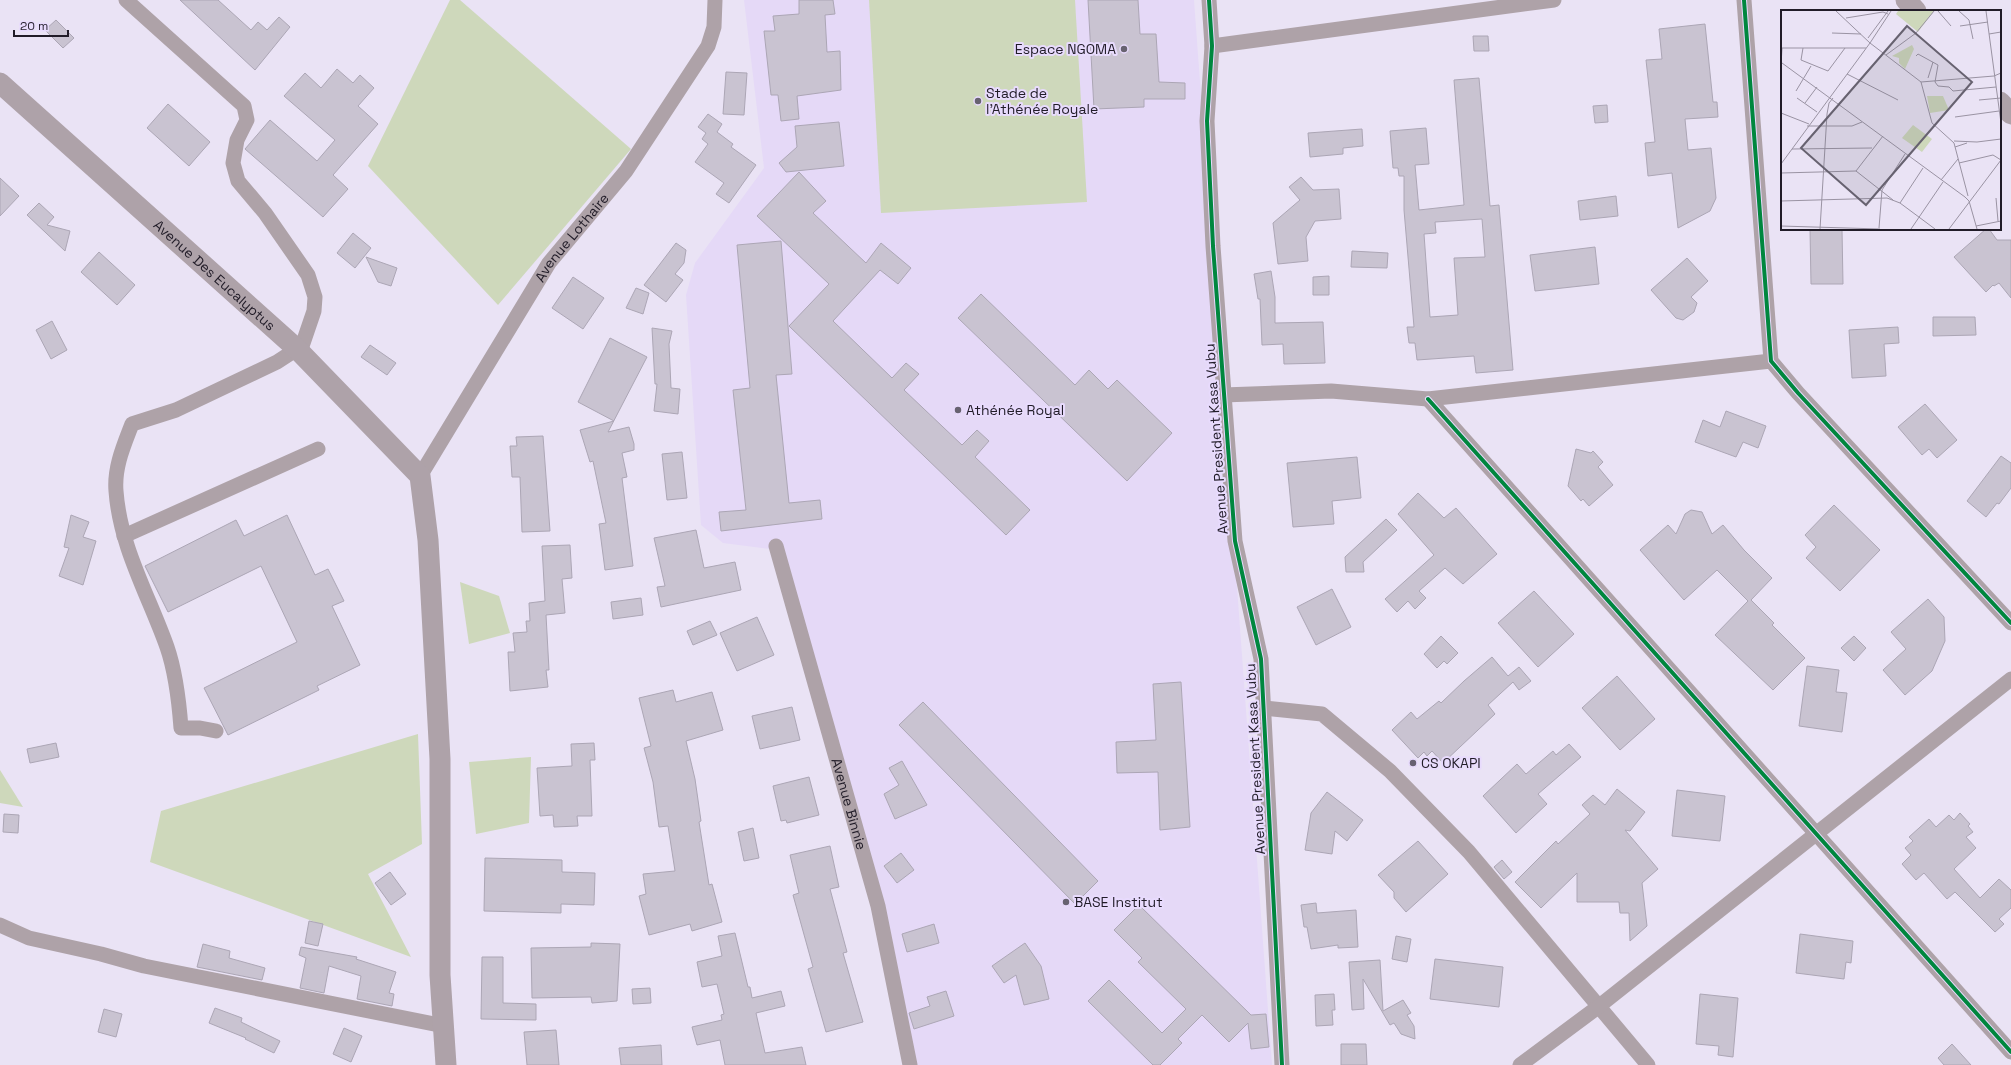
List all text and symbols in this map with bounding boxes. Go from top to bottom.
inset map [1781,10,2001,230]
scale bar [14,12,68,38]
text: 20 m [20,18,48,34]
place label: Espace NGOMA [1015,40,1116,58]
marker: Espace NGOMA [1119,44,1129,54]
place label: Stade de l'Athénée Royale [986,84,1098,118]
marker: Stade de l'Athénée Royale [973,96,983,106]
street label: Avenue Lothaire [531,189,613,285]
street label: Avenue Des Eucalyptus [150,216,279,334]
street label: Avenue President Kasa Vubu [1200,343,1232,535]
place label: Athénée Royal [966,401,1064,419]
marker: Athénée Royal [953,405,963,415]
street label: Avenue President Kasa Vubu [1241,663,1269,855]
place label: CS OKAPI [1421,754,1481,772]
street label: Avenue Binnie [827,756,871,852]
marker: CS OKAPI [1408,758,1418,768]
place label: BASE Institut [1074,893,1163,911]
marker: BASE Institut [1061,897,1071,907]

